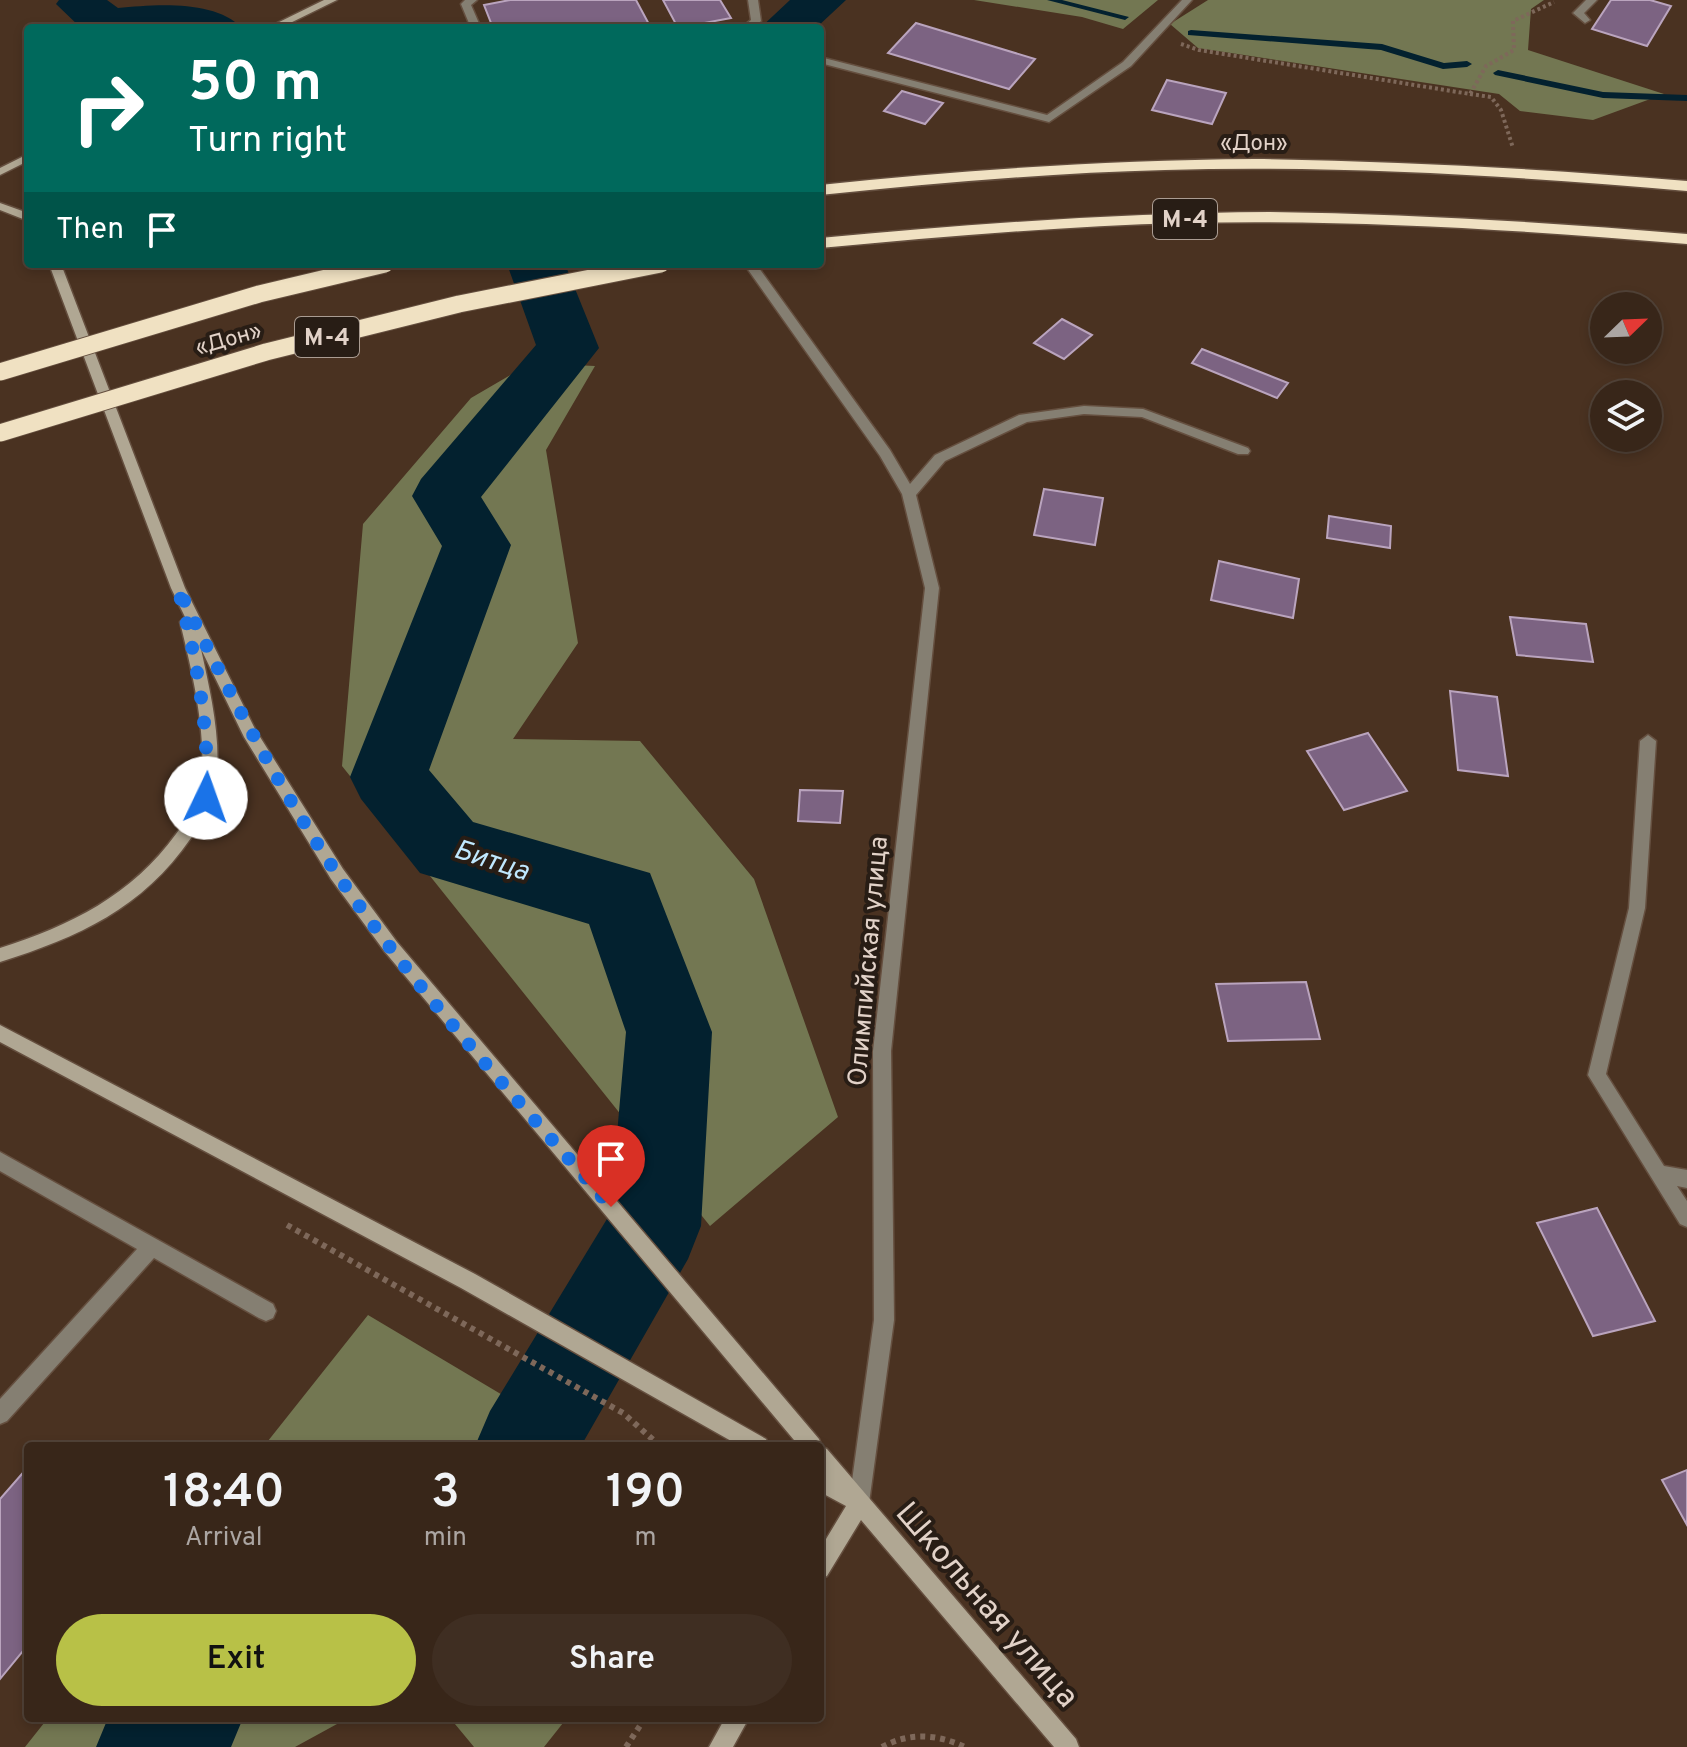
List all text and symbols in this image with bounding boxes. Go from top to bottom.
text: 50 m [188,50,322,120]
icon: right [56,56,160,160]
text: Turn right [188,119,347,165]
street label: «Дон» [1220,131,1288,158]
road number: М-4 [1153,199,1217,239]
icon: arrive [140,208,184,252]
text: Then [56,212,124,249]
north arrow [1590,292,1662,364]
map controls [1590,292,1662,452]
road number: М-4 [295,317,359,357]
street label: «Дон» [193,318,265,363]
button: layers [1590,380,1662,452]
position arrow [164,756,248,840]
water label: Битца [449,833,534,891]
street label: Олимпийская улица [842,835,897,1088]
pin [577,1125,645,1207]
icon: arrive [589,1137,633,1181]
text: 18:40 [163,1464,285,1524]
text: 3 [431,1464,460,1524]
text: 190 [606,1464,685,1524]
street label: Школьная улица [885,1495,1086,1717]
text: Arrival [185,1522,263,1555]
text: min [424,1522,467,1555]
text: m [634,1522,656,1555]
button: Exit [56,1614,416,1706]
button: Share [432,1614,792,1706]

